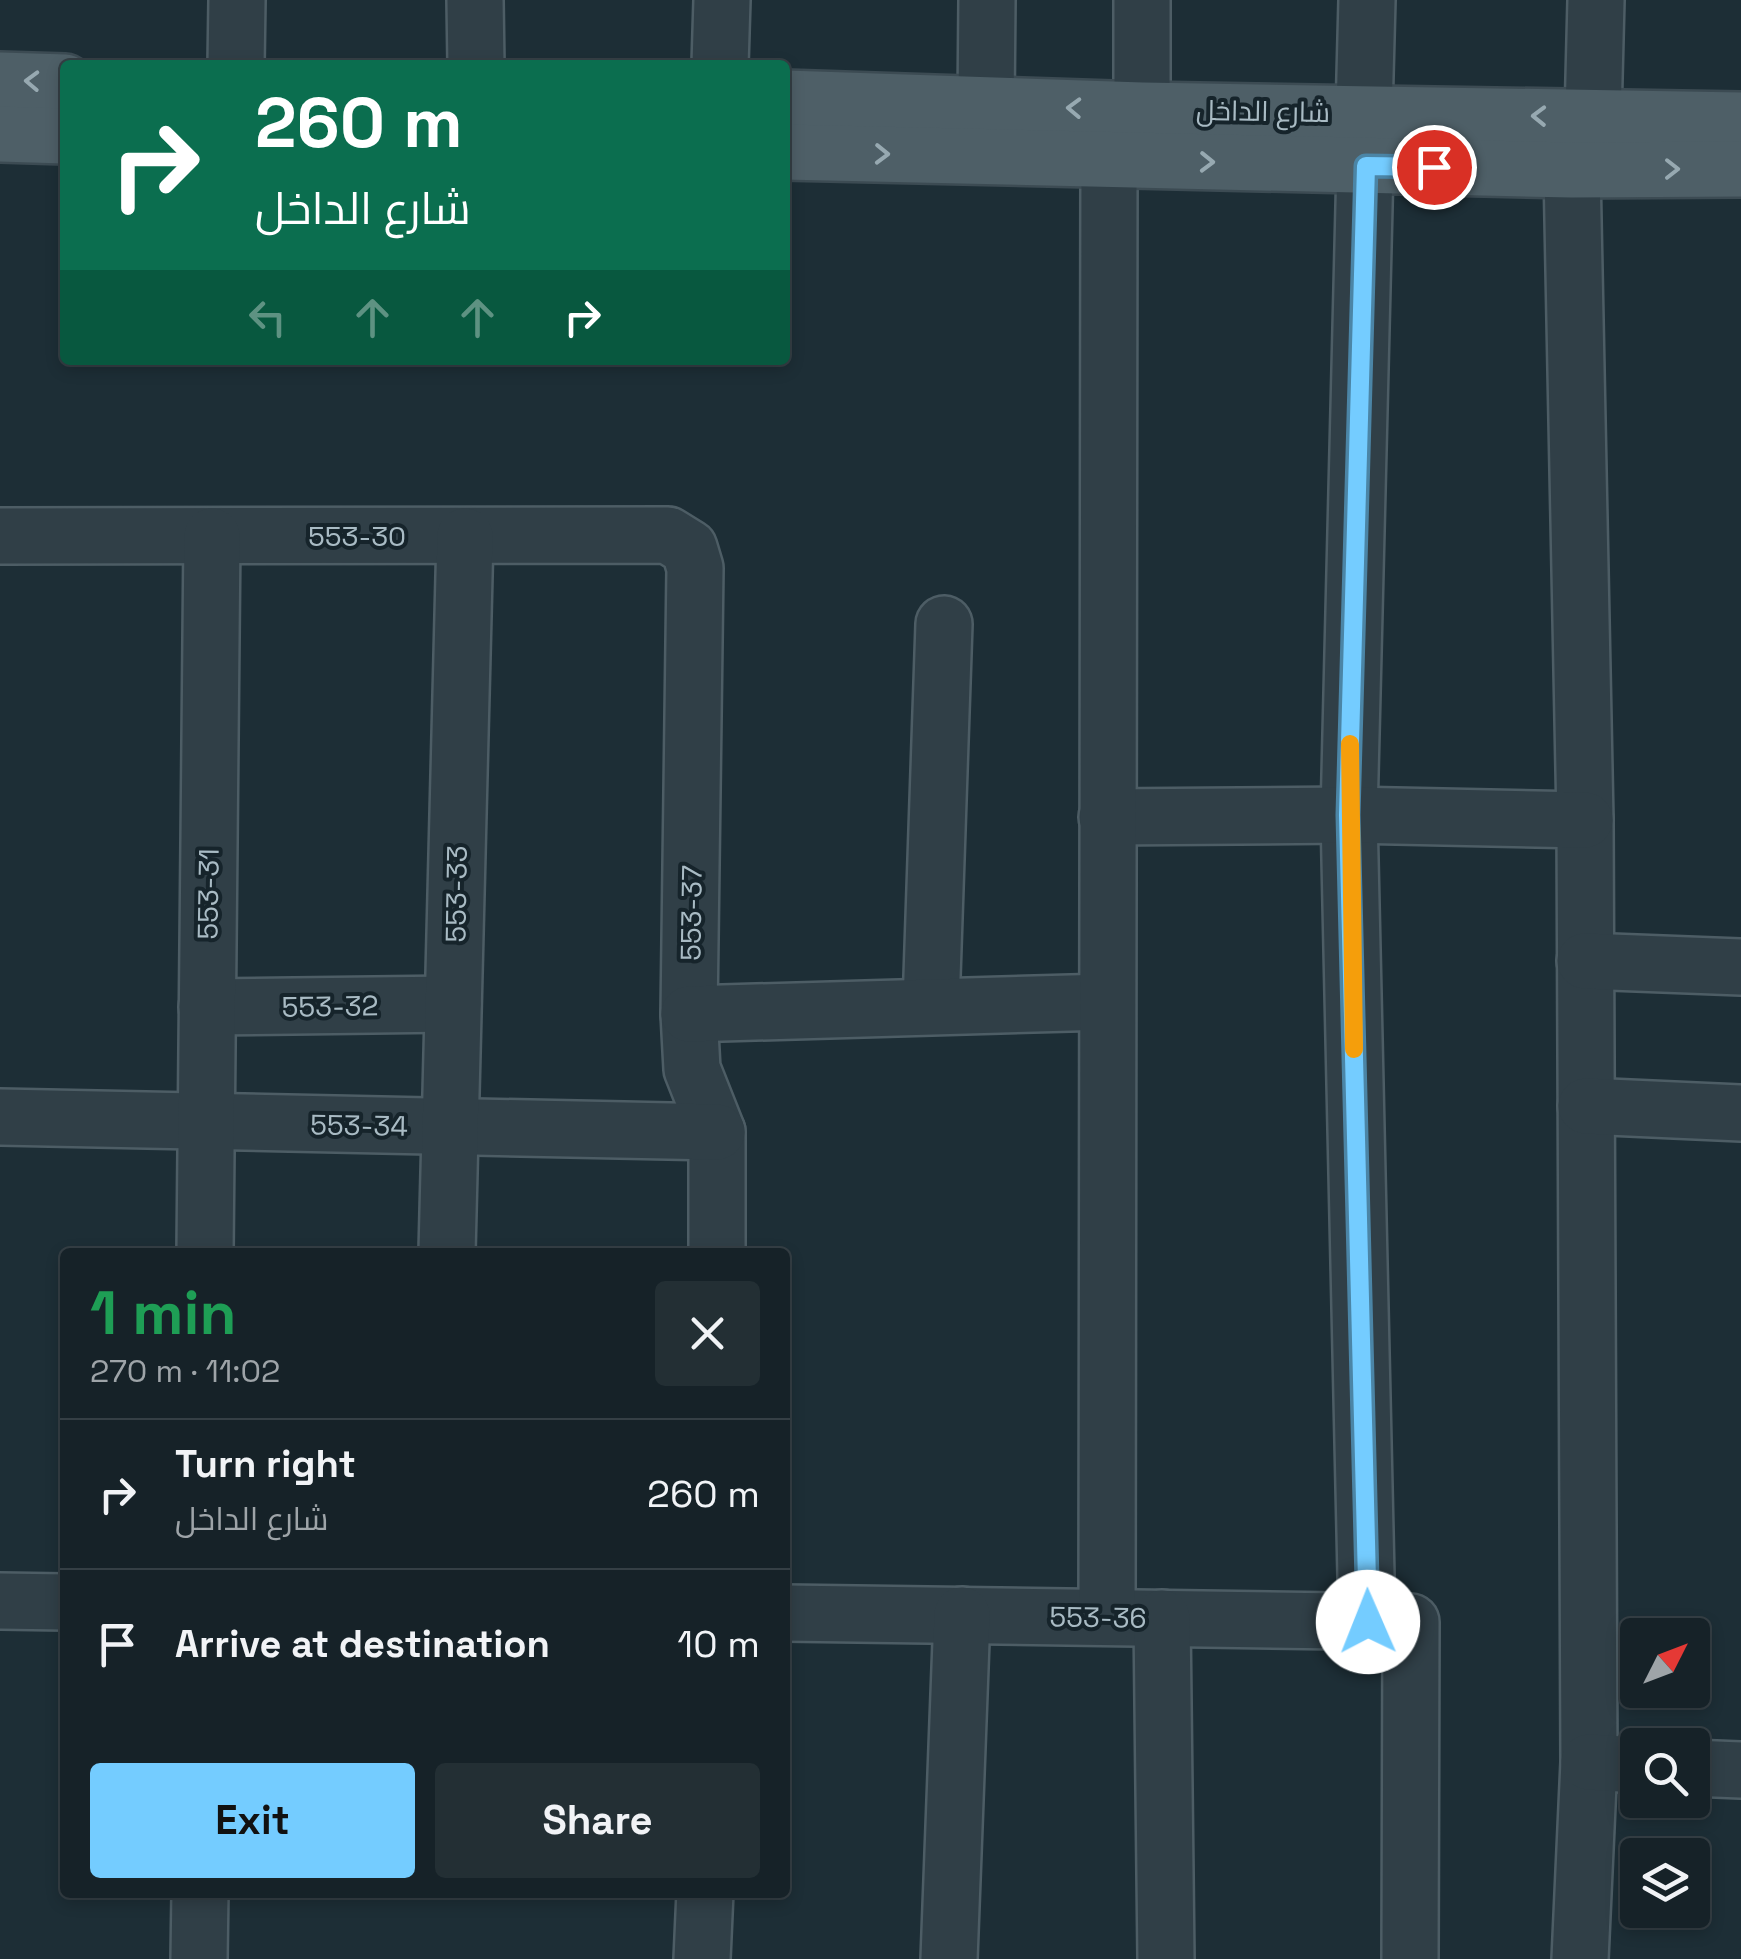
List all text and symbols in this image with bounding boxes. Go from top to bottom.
one-way arrow [24,70,40,91]
text: 260 m [255,78,463,167]
street label: شارع الداخل [1196,92,1330,131]
one-way arrow [1065,97,1081,118]
icon: right [90,100,220,230]
one-way arrow [1530,106,1546,127]
pin [1392,125,1477,210]
icon: arrive [1407,140,1462,195]
one-way arrow [876,143,891,165]
one-way arrow [1200,151,1216,172]
one-way arrow [1666,158,1681,180]
text: شارع الداخل [255,180,471,237]
icon: left [240,290,295,345]
icon: ahead [345,290,400,345]
icon: ahead [450,290,505,345]
icon: right [555,290,610,345]
street label: 553-30 [308,518,406,554]
street label: 553-33 [437,845,475,943]
street label: 553-31 [189,848,227,940]
street label: 553-37 [672,865,710,961]
street label: 553-32 [281,987,379,1025]
street label: 553-34 [310,1106,408,1144]
text: 1 min [90,1275,237,1352]
button: close [655,1281,760,1386]
text: 270 m · 11:02 [90,1351,280,1391]
text: Turn right [175,1440,356,1488]
icon: right [90,1467,145,1522]
text: 260 m [647,1470,760,1518]
text: شارع الداخل [175,1499,328,1539]
position arrow [1316,1570,1420,1674]
street label: 553-36 [1049,1598,1147,1636]
icon: arrive [90,1617,145,1672]
north arrow [1620,1618,1710,1708]
map controls [1620,1618,1710,1928]
text: Arrive at destination [175,1620,550,1668]
text: 10 m [677,1620,760,1668]
button: search [1620,1728,1710,1818]
button: Exit [90,1763,415,1878]
button: Share [435,1763,760,1878]
button: layers [1620,1838,1710,1928]

